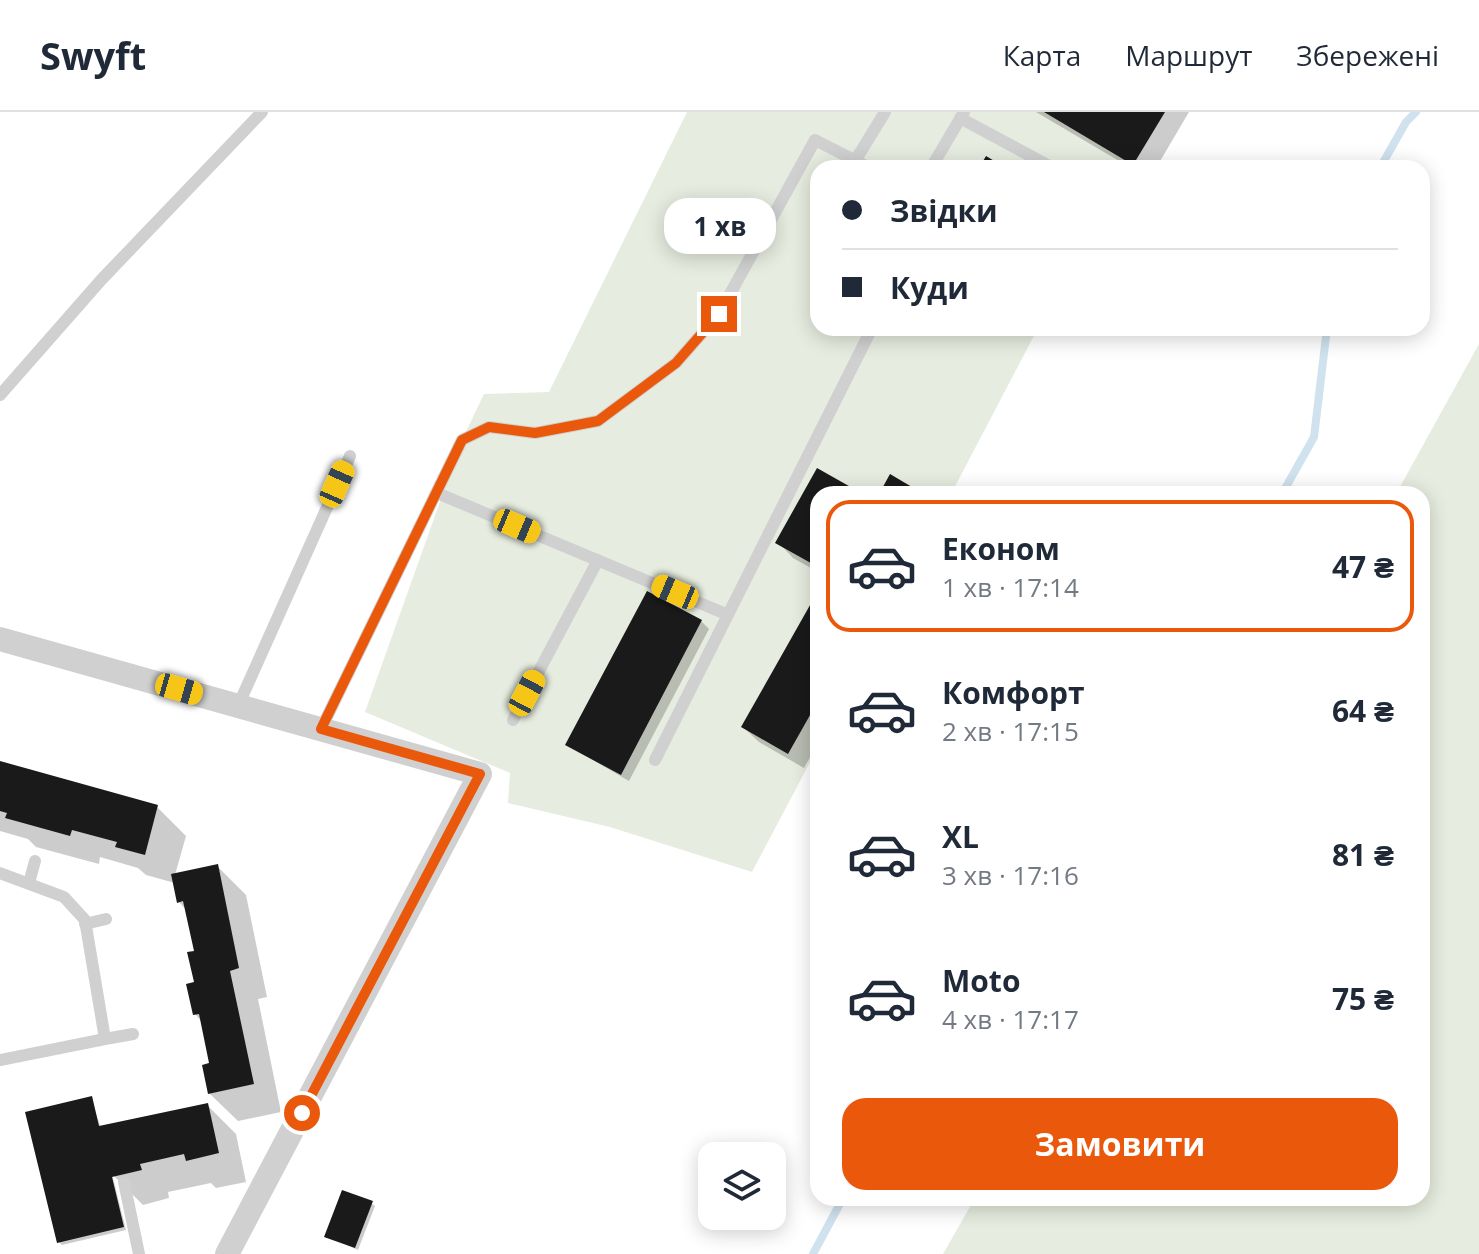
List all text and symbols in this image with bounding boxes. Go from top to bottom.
text: Swyft [40,29,146,81]
text: Карта [1003,36,1081,74]
text: Маршрут [1125,36,1252,74]
text: Збережені [1296,36,1439,74]
text: Звідки [890,190,998,231]
callout: 1 хв [663,198,775,254]
text: 1 хв [693,208,747,244]
text: Куди [890,267,969,308]
route end [701,296,737,332]
car [316,457,358,511]
car [490,506,544,546]
text: Економ [942,528,1060,569]
icon: car [846,530,918,602]
text: 47 ₴ [1332,546,1394,587]
text: 1 хв · 17:14 [942,569,1079,605]
car [648,572,702,612]
car [505,666,549,720]
car [153,671,205,707]
text: Комфорт [942,672,1085,713]
icon: car [846,674,918,746]
text: 64 ₴ [1332,690,1394,731]
text: 2 хв · 17:15 [942,713,1079,749]
text: XL [942,816,979,857]
icon: car [846,818,918,890]
text: 81 ₴ [1332,834,1394,875]
text: 3 хв · 17:16 [942,857,1079,893]
text: Moto [942,960,1020,1001]
icon: car [846,962,918,1034]
text: 75 ₴ [1332,978,1394,1019]
text: 4 хв · 17:17 [942,1001,1079,1037]
route start [284,1095,320,1131]
button: Замовити [842,1098,1398,1190]
map controls [698,1142,786,1230]
button: layers [698,1142,786,1230]

